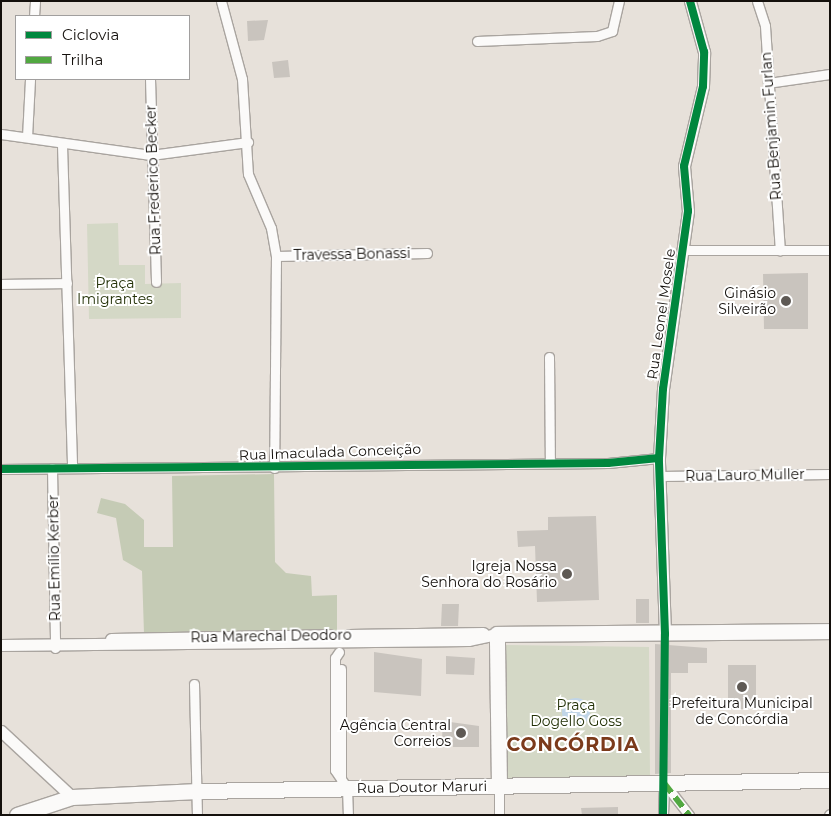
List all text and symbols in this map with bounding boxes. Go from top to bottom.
legend [15,15,190,80]
text: Ciclovia [62,25,119,44]
text: Trilha [62,50,103,69]
street label: Rua Benjamin Furlan [757,51,785,201]
street label: Rua Frederico Becker [142,105,164,255]
street label: Travessa Bonassi [293,245,411,263]
street label: Rua Leonel Mosele [644,248,678,380]
park label: Praça Imigrantes [77,275,153,308]
place label: Ginásio Silveirão [718,285,776,318]
marker: Ginásio Silveirão [780,295,792,307]
street label: Rua Imaculada Conceição [239,440,421,464]
street label: Rua Lauro Muller [685,466,805,484]
street label: Rua Emílio Kerber [44,495,64,621]
place label: Igreja Nossa Senhora do Rosário [421,558,557,590]
marker: Igreja Nossa Senhora do Rosário [561,568,573,580]
street label: Rua Marechal Deodoro [190,626,352,646]
marker: Prefeitura Municipal de Concórdia [736,681,748,693]
place label: Prefeitura Municipal de Concórdia [671,695,813,728]
park label: Praça Dogello Goss [530,697,622,730]
place label: Agência Central Correios [340,717,451,750]
marker: Agência Central Correios [455,727,467,739]
district label: CONCÓRDIA [505,734,641,756]
street label: Rua Doutor Maruri [357,777,487,797]

